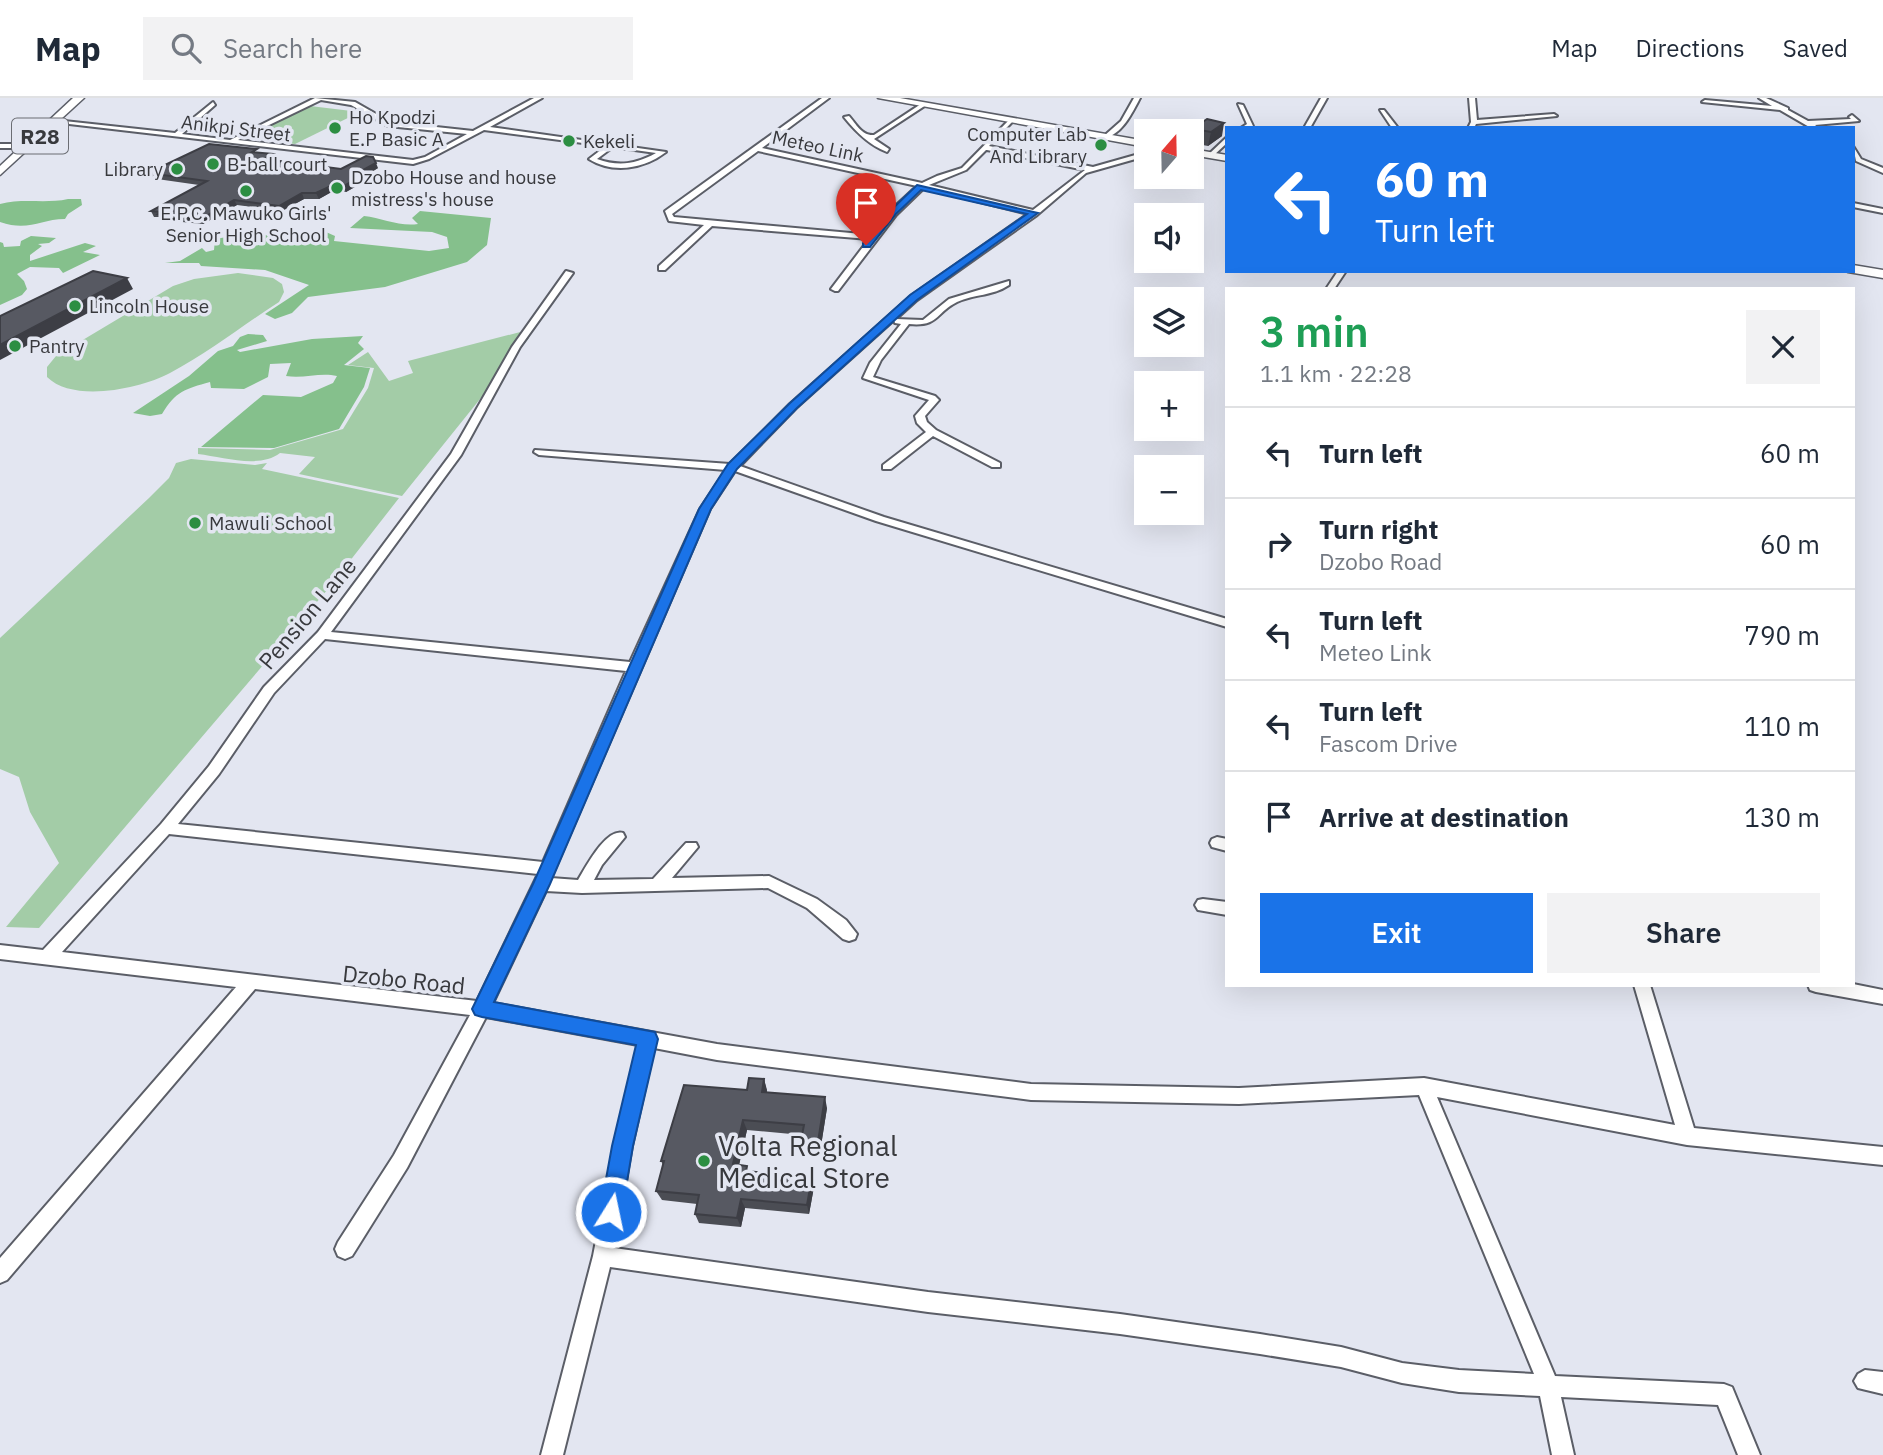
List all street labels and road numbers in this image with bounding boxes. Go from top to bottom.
street label: Anikpi Street [180,109,292,147]
road number: R28 [12,118,68,154]
street label: Meteo Link [770,125,866,167]
street label: Pension Lane [251,551,363,675]
street label: Dzobo Road [341,958,467,1000]

